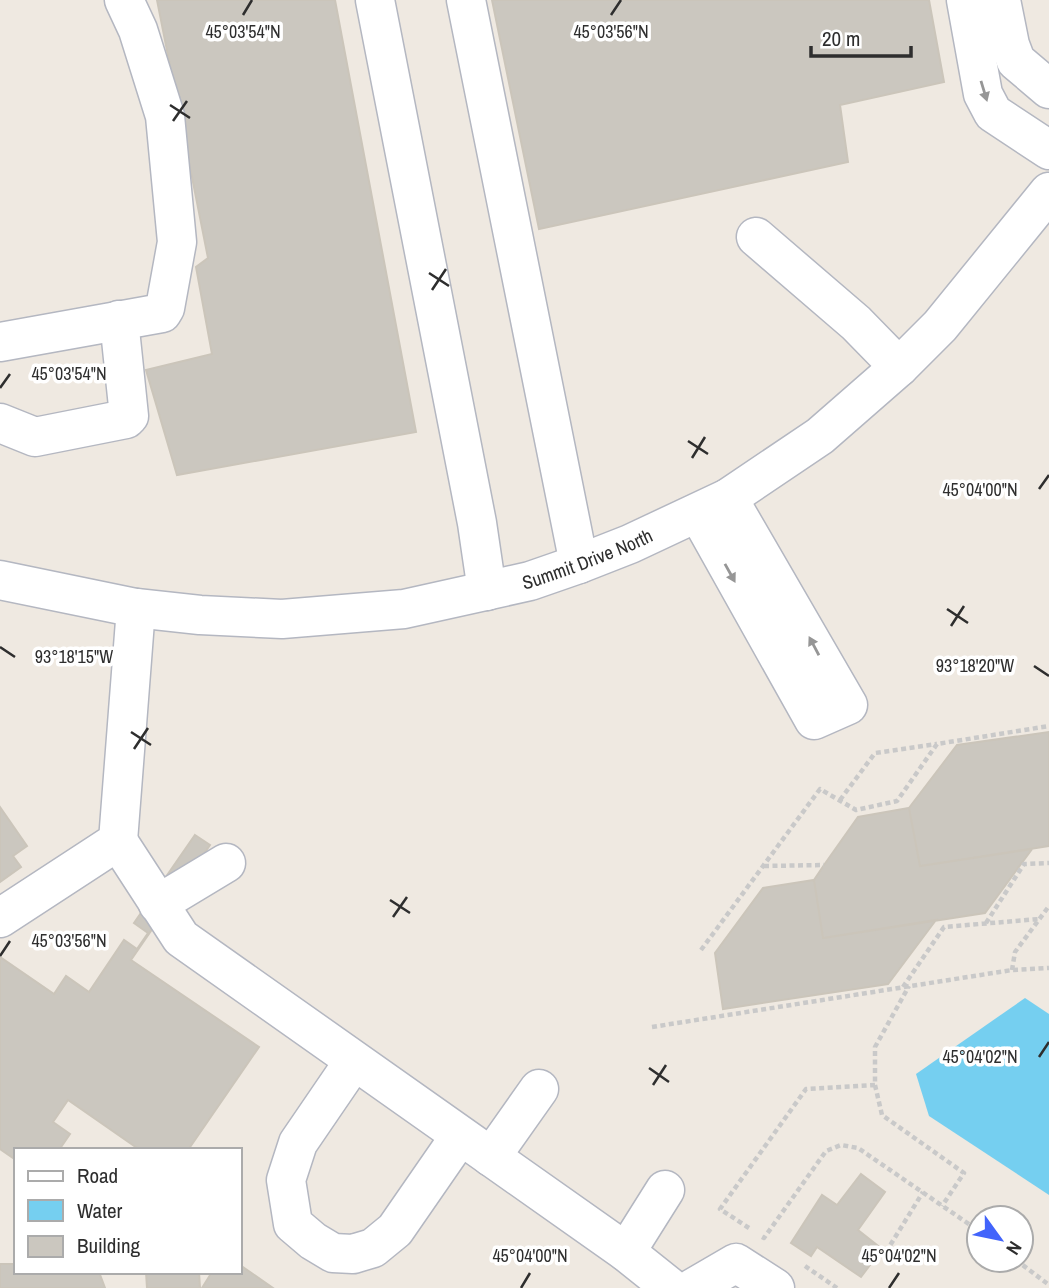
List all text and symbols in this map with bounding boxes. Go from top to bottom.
scale bar [811,14,911,58]
text: 45°03'54"N [205,19,281,44]
text: 45°03'56"N [573,19,649,44]
text: 20 m [822,24,860,53]
one-way arrow [980,80,990,101]
text: 45°03'54"N [31,361,107,386]
text: 45°04'00"N [942,477,1018,502]
street label: Summit Drive North [520,522,657,595]
one-way arrow [724,563,736,582]
one-way arrow [808,636,820,656]
text: 93°18'15"W [35,644,113,669]
text: 93°18'20"W [936,653,1014,678]
text: 45°03'56"N [31,928,107,953]
text: 45°04'02"N [942,1044,1018,1069]
legend [14,1148,242,1274]
text: Road [77,1161,118,1190]
text: Water [77,1196,123,1225]
north arrow [965,1204,1035,1274]
text: Building [77,1231,141,1260]
text: N [1000,1236,1028,1260]
text: 45°04'00"N [492,1243,568,1268]
text: 45°04'02"N [861,1243,937,1268]

